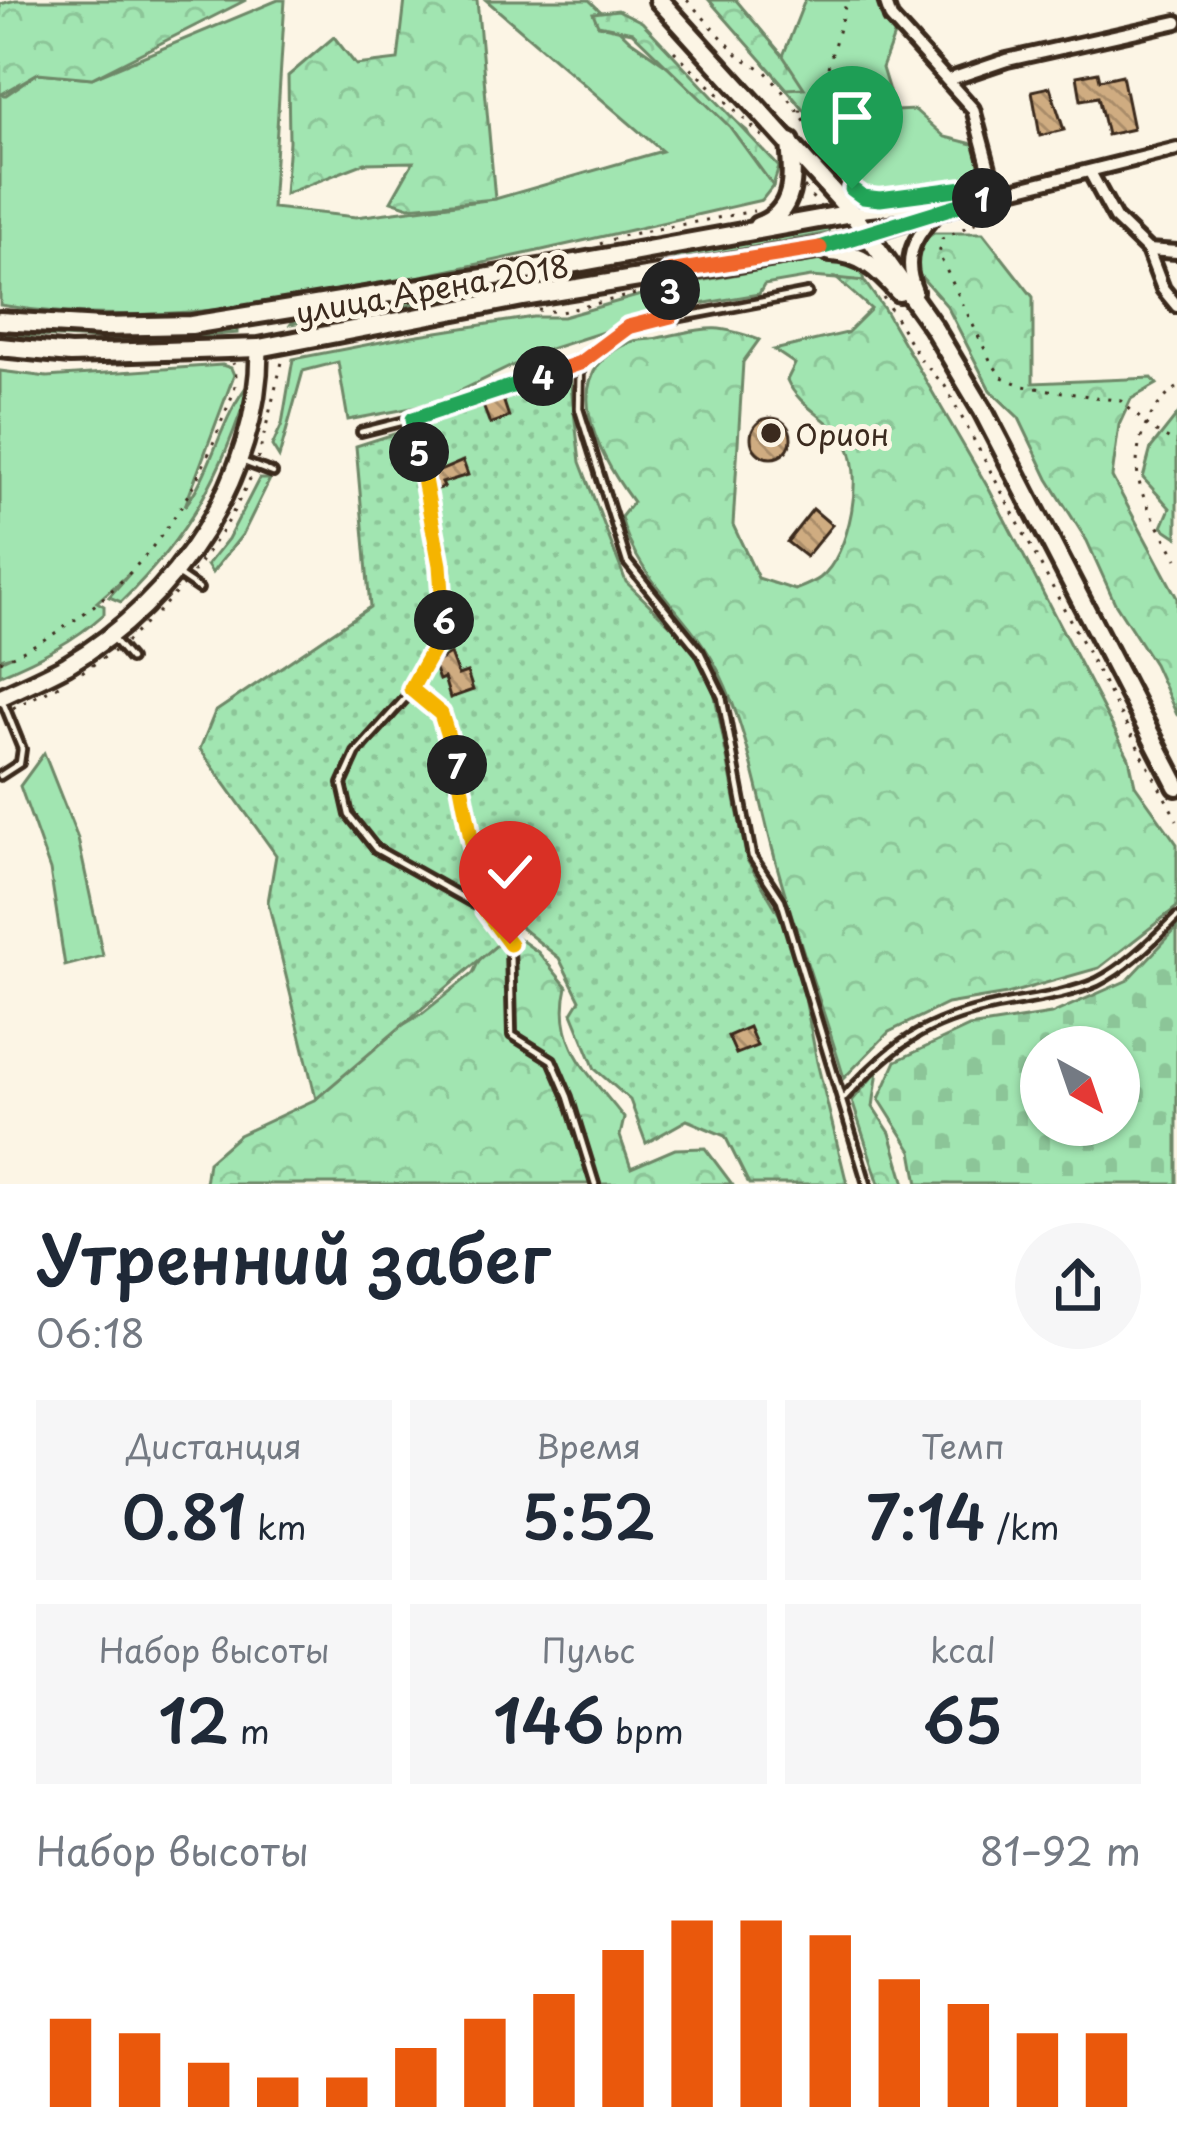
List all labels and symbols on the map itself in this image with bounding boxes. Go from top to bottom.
pin [801,66,903,189]
pin: 1 [952,168,1012,228]
street label: улица Арена 2018 [292,242,572,334]
pin: 3 [640,260,700,320]
pin: 4 [513,346,573,406]
place label: Орион [795,411,889,456]
marker: Орион [758,420,784,446]
pin: 5 [389,422,449,482]
pin: 6 [414,590,474,650]
pin: 7 [427,735,487,795]
pin [459,821,561,944]
north arrow [1020,1026,1140,1146]

